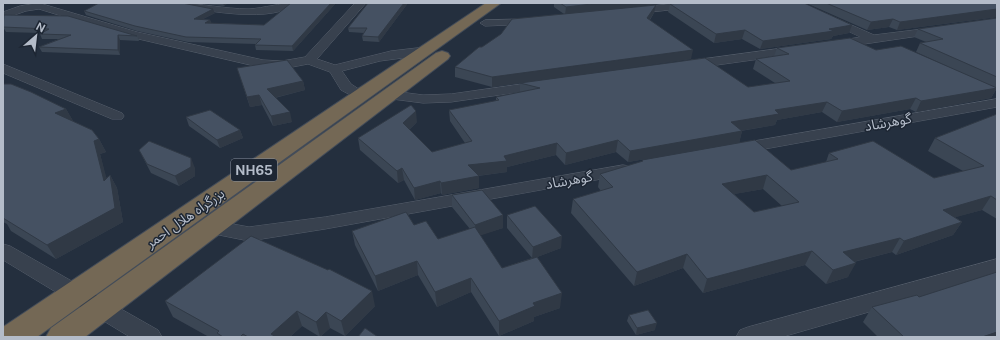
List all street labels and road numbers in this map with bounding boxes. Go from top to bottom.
street label: گوهرشاد [863,110,913,135]
road number: NH65 [231,159,277,181]
street label: گوهرشاد [544,168,594,193]
street label: بزرگراه هلال احمر [142,185,228,252]

